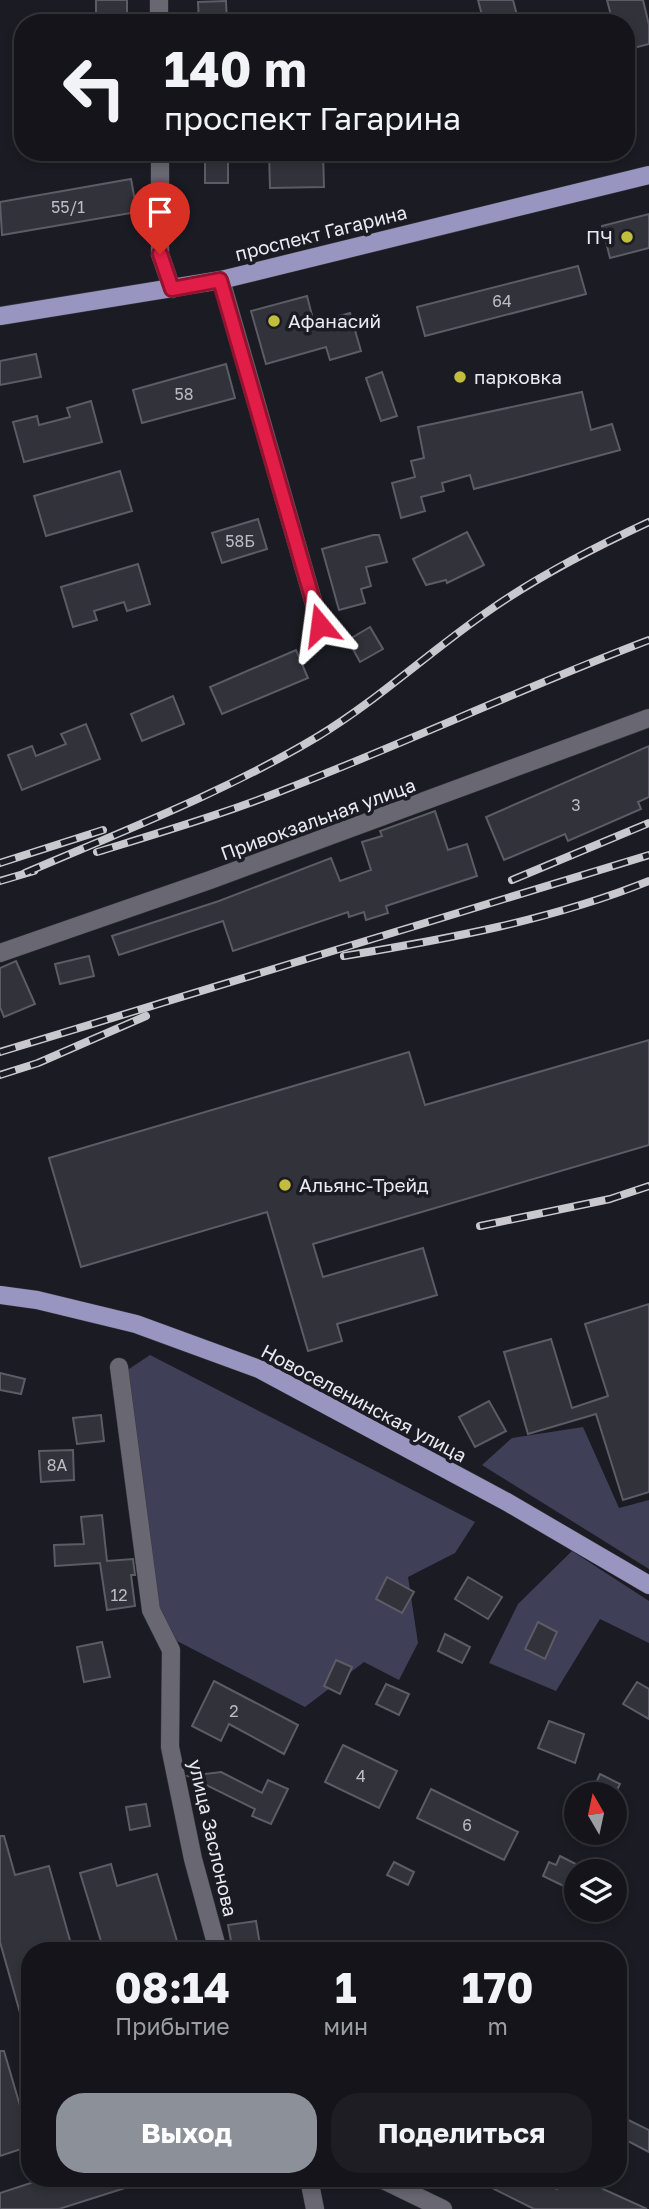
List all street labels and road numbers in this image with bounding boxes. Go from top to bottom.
street label: проспект Гагарина [233,200,409,265]
street label: Привокзальная улица [217,773,418,865]
street label: Новоселенинская улица [258,1339,471,1467]
street label: улица Заслонова [184,1757,243,1919]

